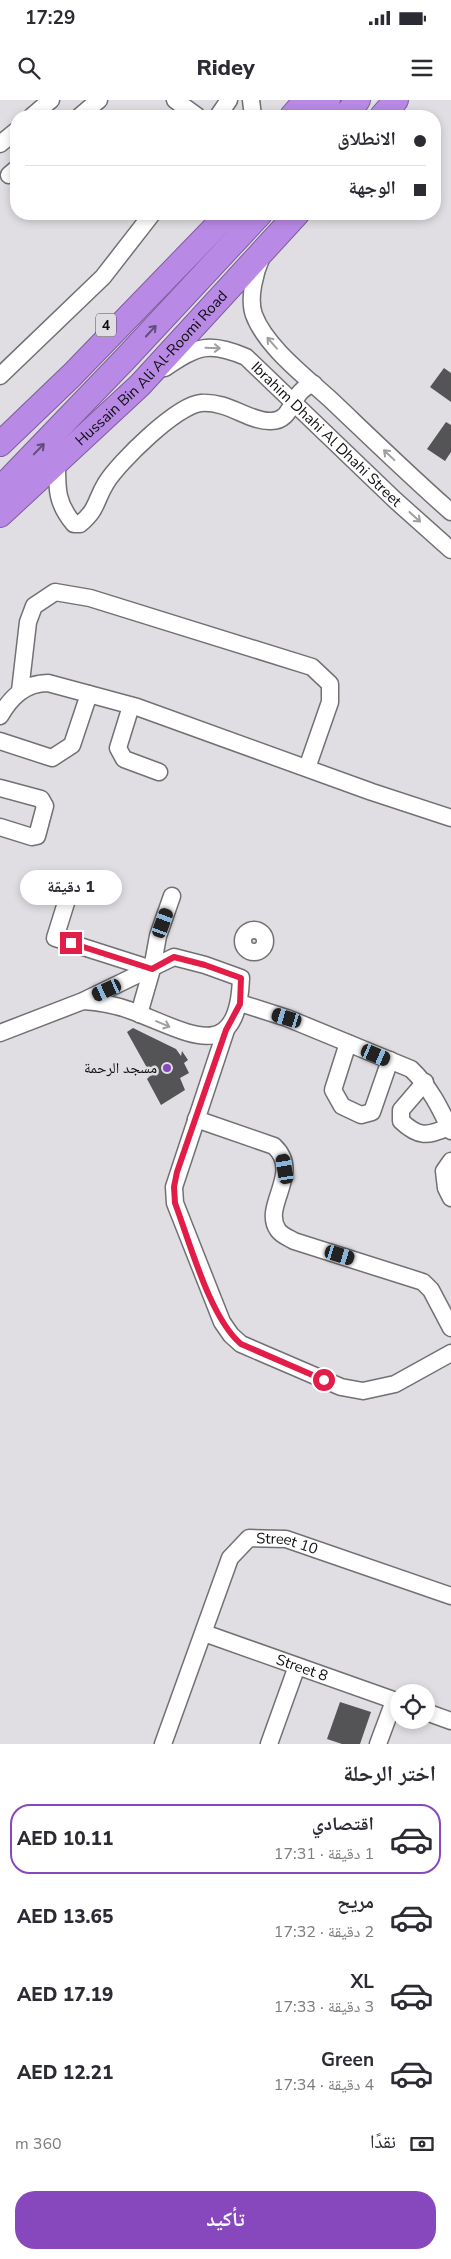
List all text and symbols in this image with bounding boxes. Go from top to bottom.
text: 17:29 [25,5,75,31]
text: Ridey [196,53,255,83]
icon: search [15,54,43,82]
icon: menu [408,54,436,82]
text: الانطلاق [337,126,396,152]
text: الوجهة [348,175,396,201]
street label: Hussain Bin Ali Al-Roomi Road [71,286,232,450]
road number: 4 [96,314,116,336]
one-way arrow [145,325,157,338]
one-way arrow [266,336,278,349]
one-way arrow [205,343,221,353]
street label: Ibrahim Dhahi Al Dhahi Street [247,357,407,512]
one-way arrow [33,442,45,455]
one-way arrow [383,449,396,461]
one-way arrow [408,511,421,523]
callout: 1 دقيقة [20,870,122,906]
text: 1 دقيقة [47,876,95,898]
car [150,906,175,940]
route end [60,932,82,954]
car [90,977,123,1003]
car [270,1006,303,1030]
one-way arrow [155,1020,170,1030]
car [359,1042,392,1068]
place label: مسجد الرحمة [84,1058,157,1078]
marker: مسجد الرحمة [161,1062,173,1074]
car [275,1153,294,1185]
car [323,1243,356,1267]
route start [313,1369,335,1391]
street label: Street 10 [256,1528,321,1559]
street label: Street 8 [273,1649,331,1686]
map controls [390,1684,435,1729]
button: locate [390,1684,435,1729]
text: اختر الرحلة [343,1759,436,1789]
text: اقتصادي [312,1811,374,1837]
icon: car [389,1817,434,1862]
text: AED 10.11 [17,1826,113,1852]
text: 1 دقيقة · 17:31 [274,1843,374,1865]
text: مريح [337,1889,374,1915]
icon: car [389,1895,434,1940]
text: AED 13.65 [17,1904,113,1930]
text: 2 دقيقة · 17:32 [274,1921,374,1943]
text: XL [351,1969,374,1995]
icon: car [389,1973,434,2018]
text: AED 17.19 [17,1982,113,2008]
text: 3 دقيقة · 17:33 [274,1996,374,2018]
text: Green [321,2047,374,2073]
icon: car [389,2051,434,2096]
text: AED 12.21 [17,2060,113,2086]
text: 4 دقيقة · 17:34 [274,2074,374,2096]
text: نقدًا [370,2129,396,2155]
icon: cash [408,2130,436,2158]
text: 360 m [15,2133,62,2155]
button: تأكيد [15,2191,436,2249]

